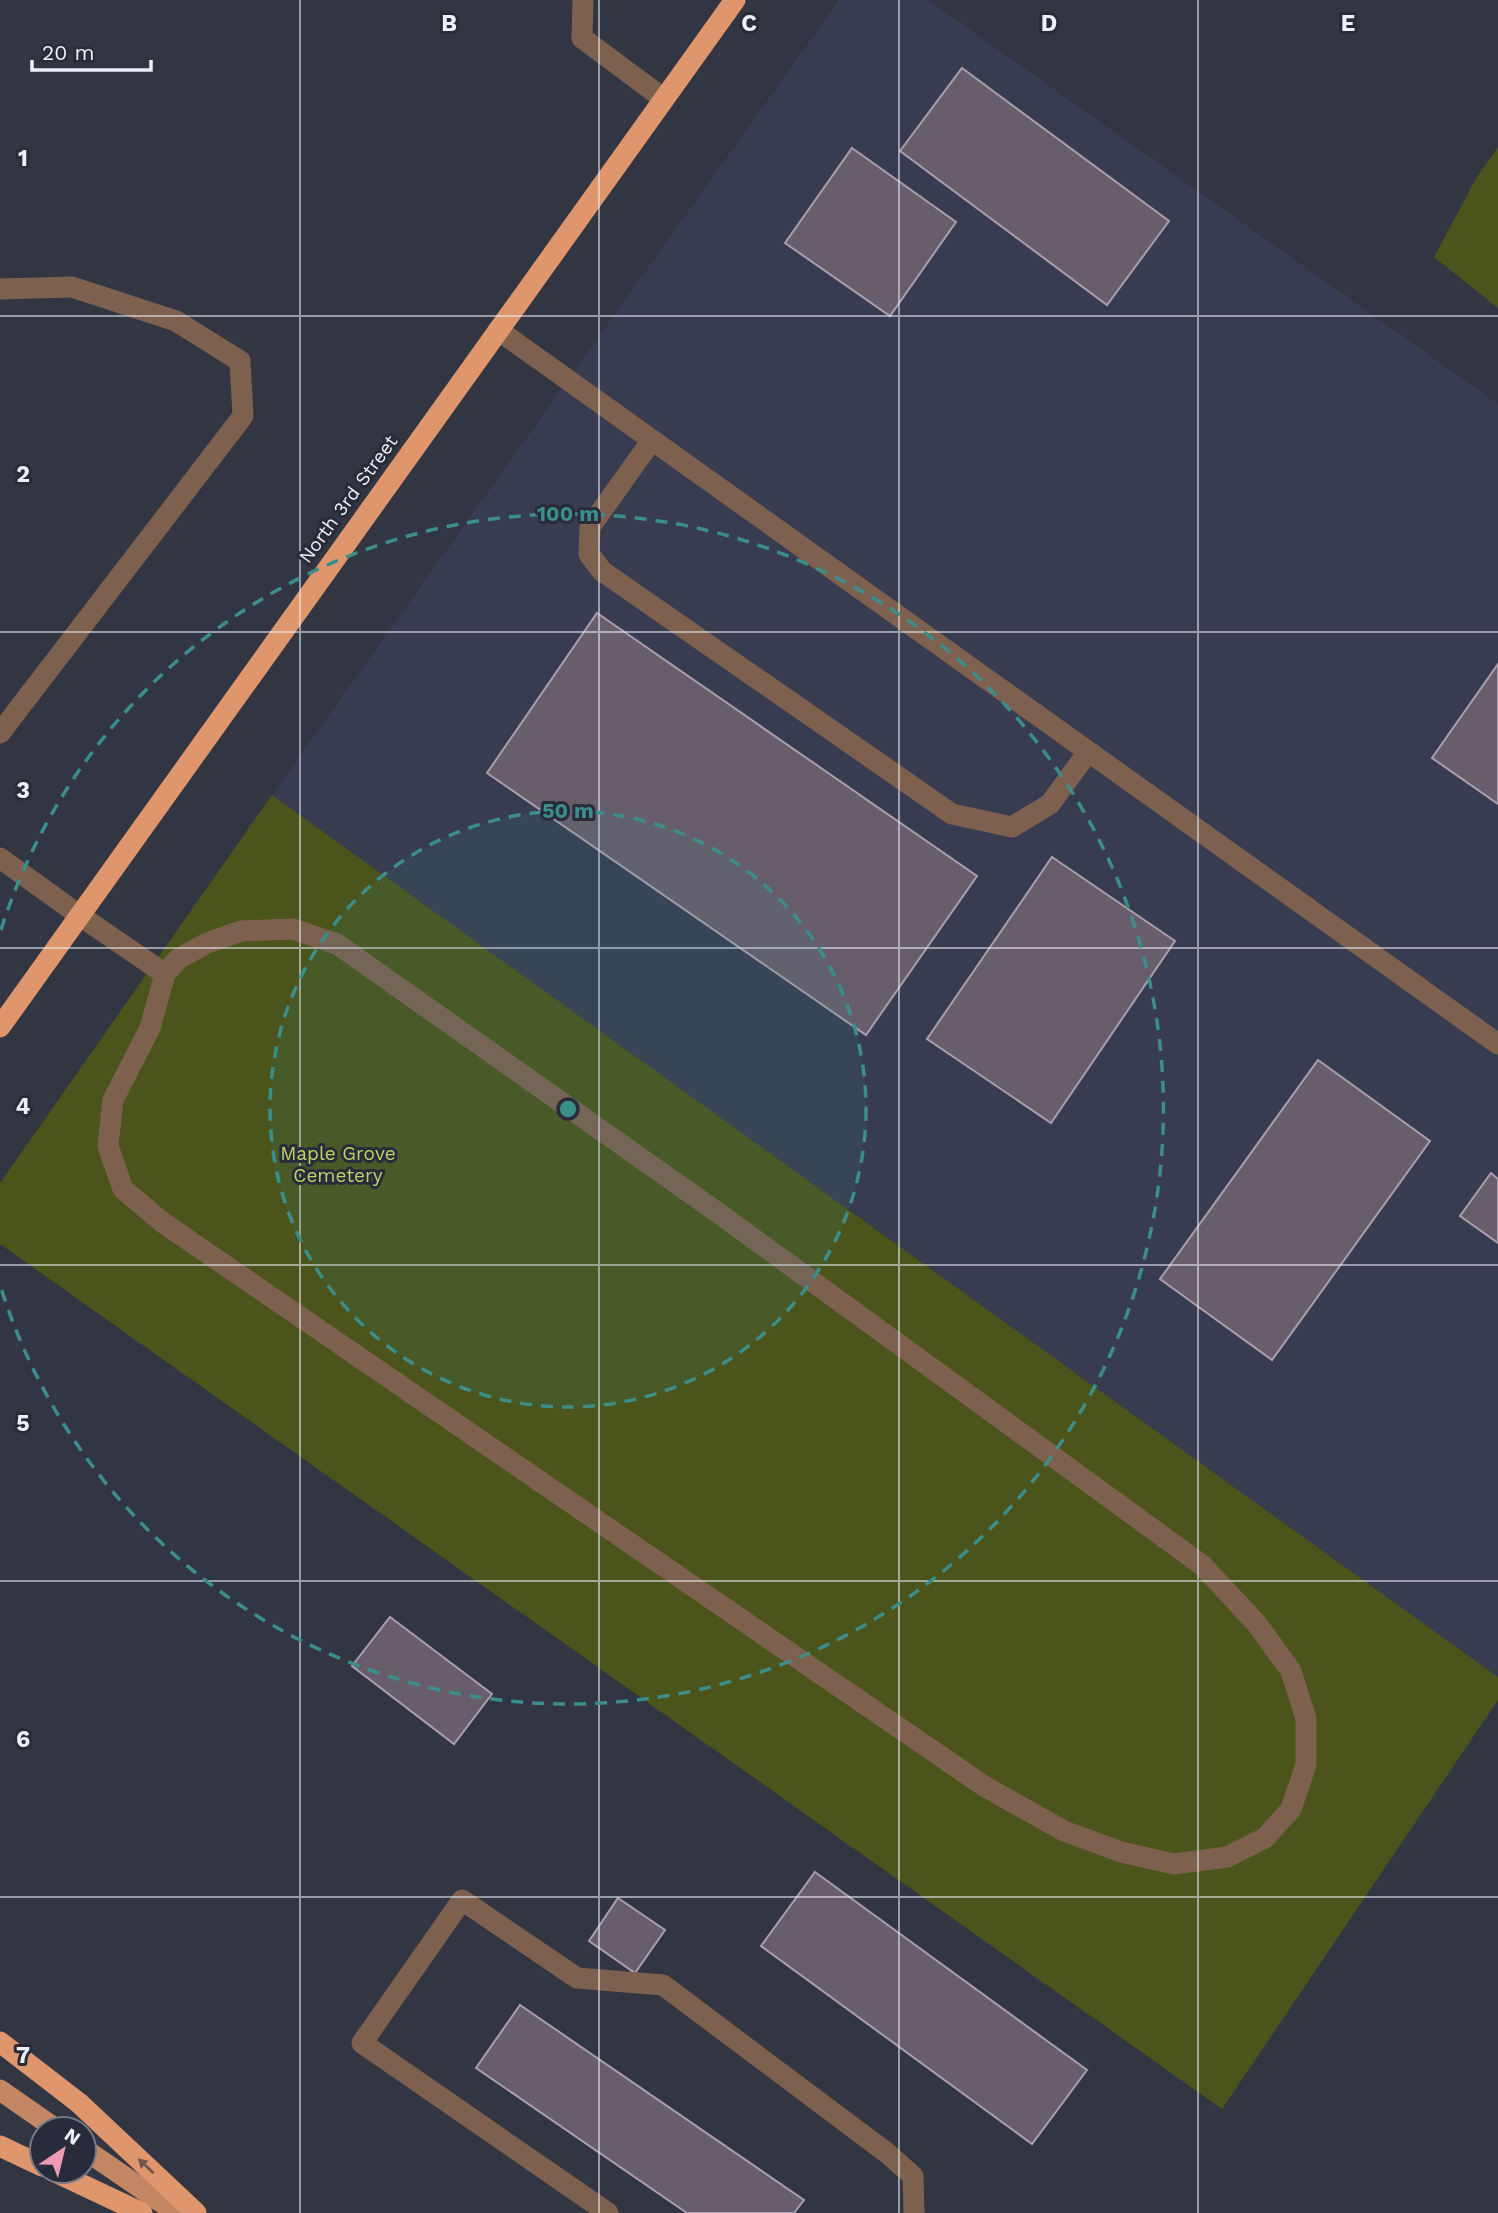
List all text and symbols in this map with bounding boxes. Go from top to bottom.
text: B [441,10,457,37]
text: C [741,10,757,37]
text: D [1041,10,1057,37]
text: E [1341,10,1355,37]
scale bar [32,28,150,72]
text: 20 m [42,40,94,65]
text: 1 [18,145,28,172]
street label: North 3rd Street [294,430,402,568]
text: 2 [16,461,30,488]
text: 100 m [537,501,599,526]
text: 3 [16,777,30,804]
text: 50 m [542,798,594,823]
text: 4 [16,1093,31,1120]
centre of rings [556,1097,580,1121]
park label: Maple Grove Cemetery [280,1142,396,1187]
text: 5 [16,1410,30,1437]
text: 6 [16,1726,30,1753]
text: 7 [16,2042,30,2069]
north arrow [28,2115,98,2185]
text: N [60,2123,85,2150]
one-way arrow [138,2158,155,2175]

